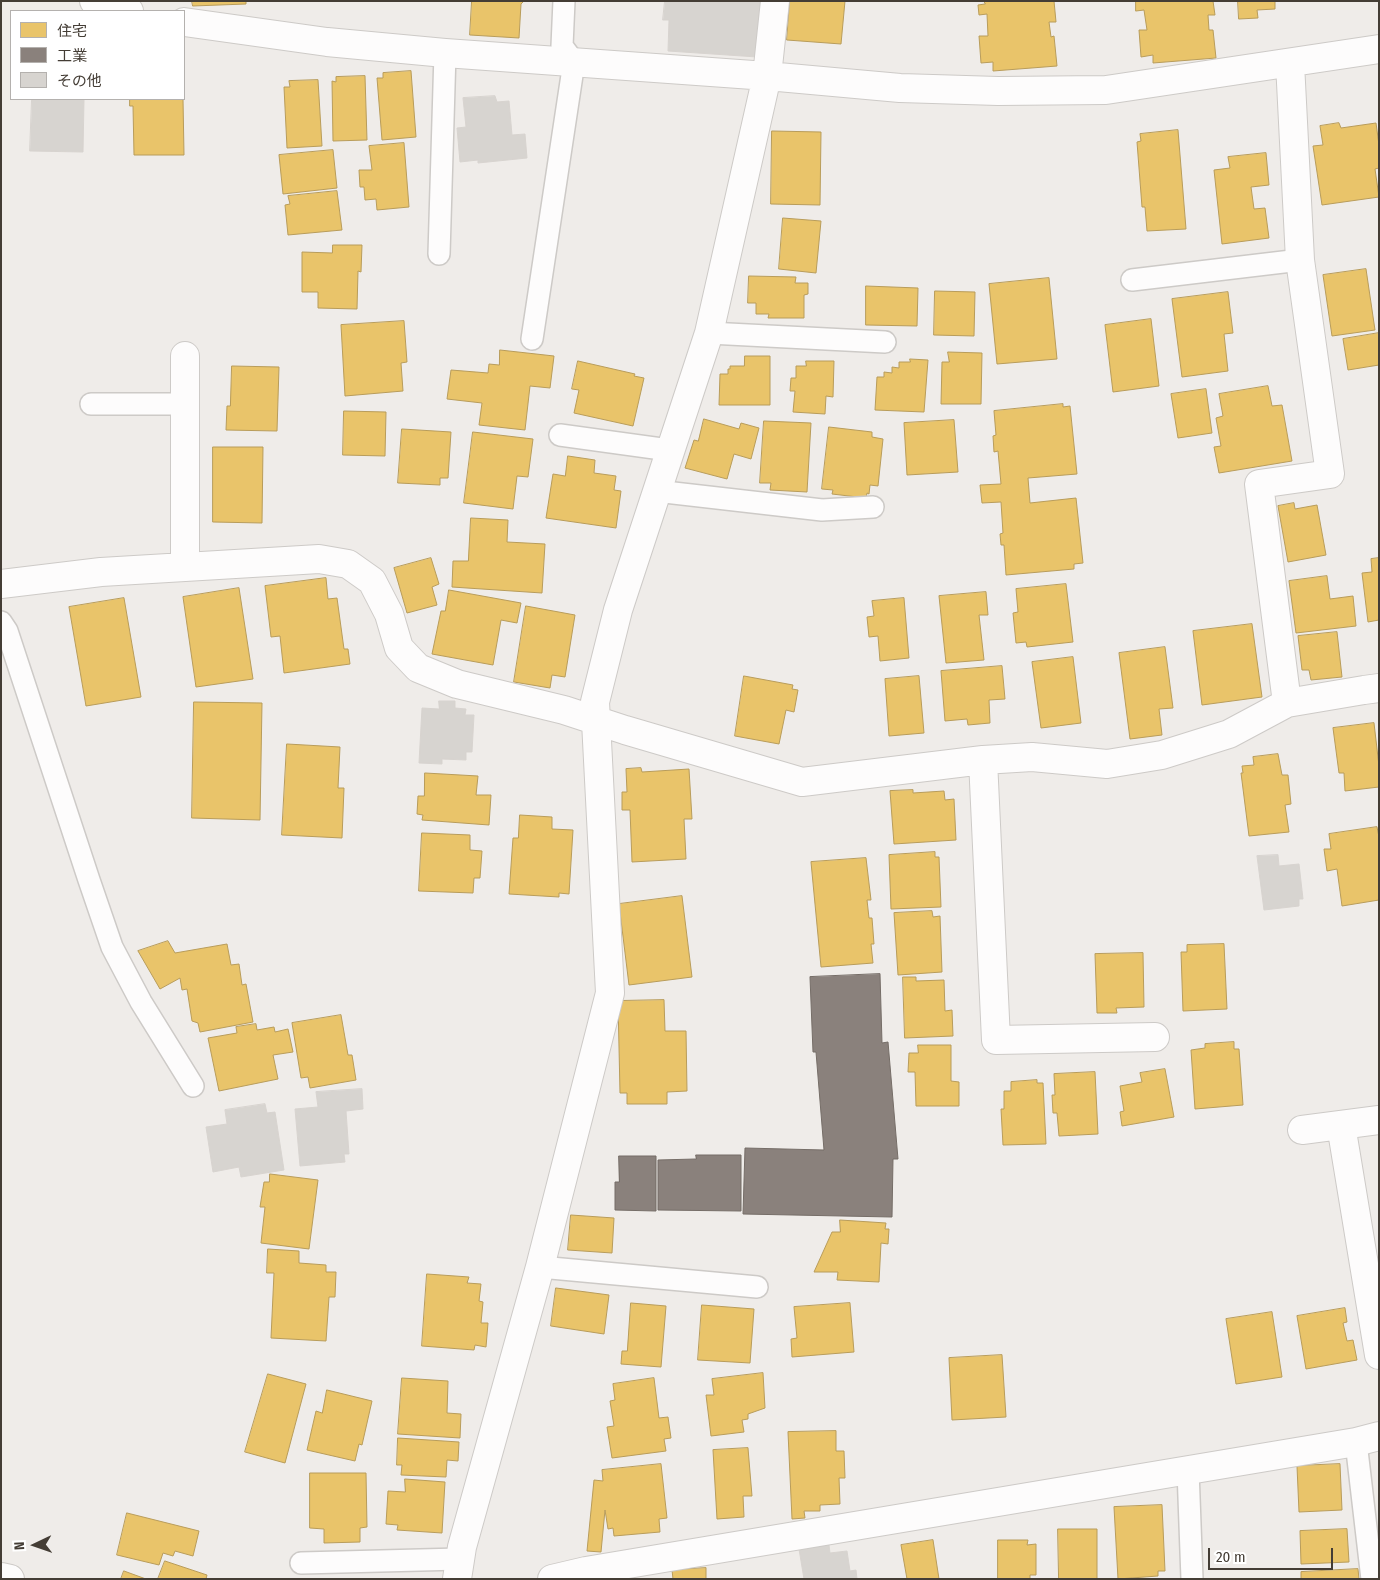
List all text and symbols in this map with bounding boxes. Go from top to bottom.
legend [10,10,185,100]
text: 住宅 [57,22,87,40]
text: 工業 [57,47,87,65]
text: その他 [57,72,102,90]
north arrow [10,1520,60,1570]
scale bar [1210,1538,1335,1570]
text: N [11,1541,28,1550]
text: 20 m [1216,1548,1246,1566]

